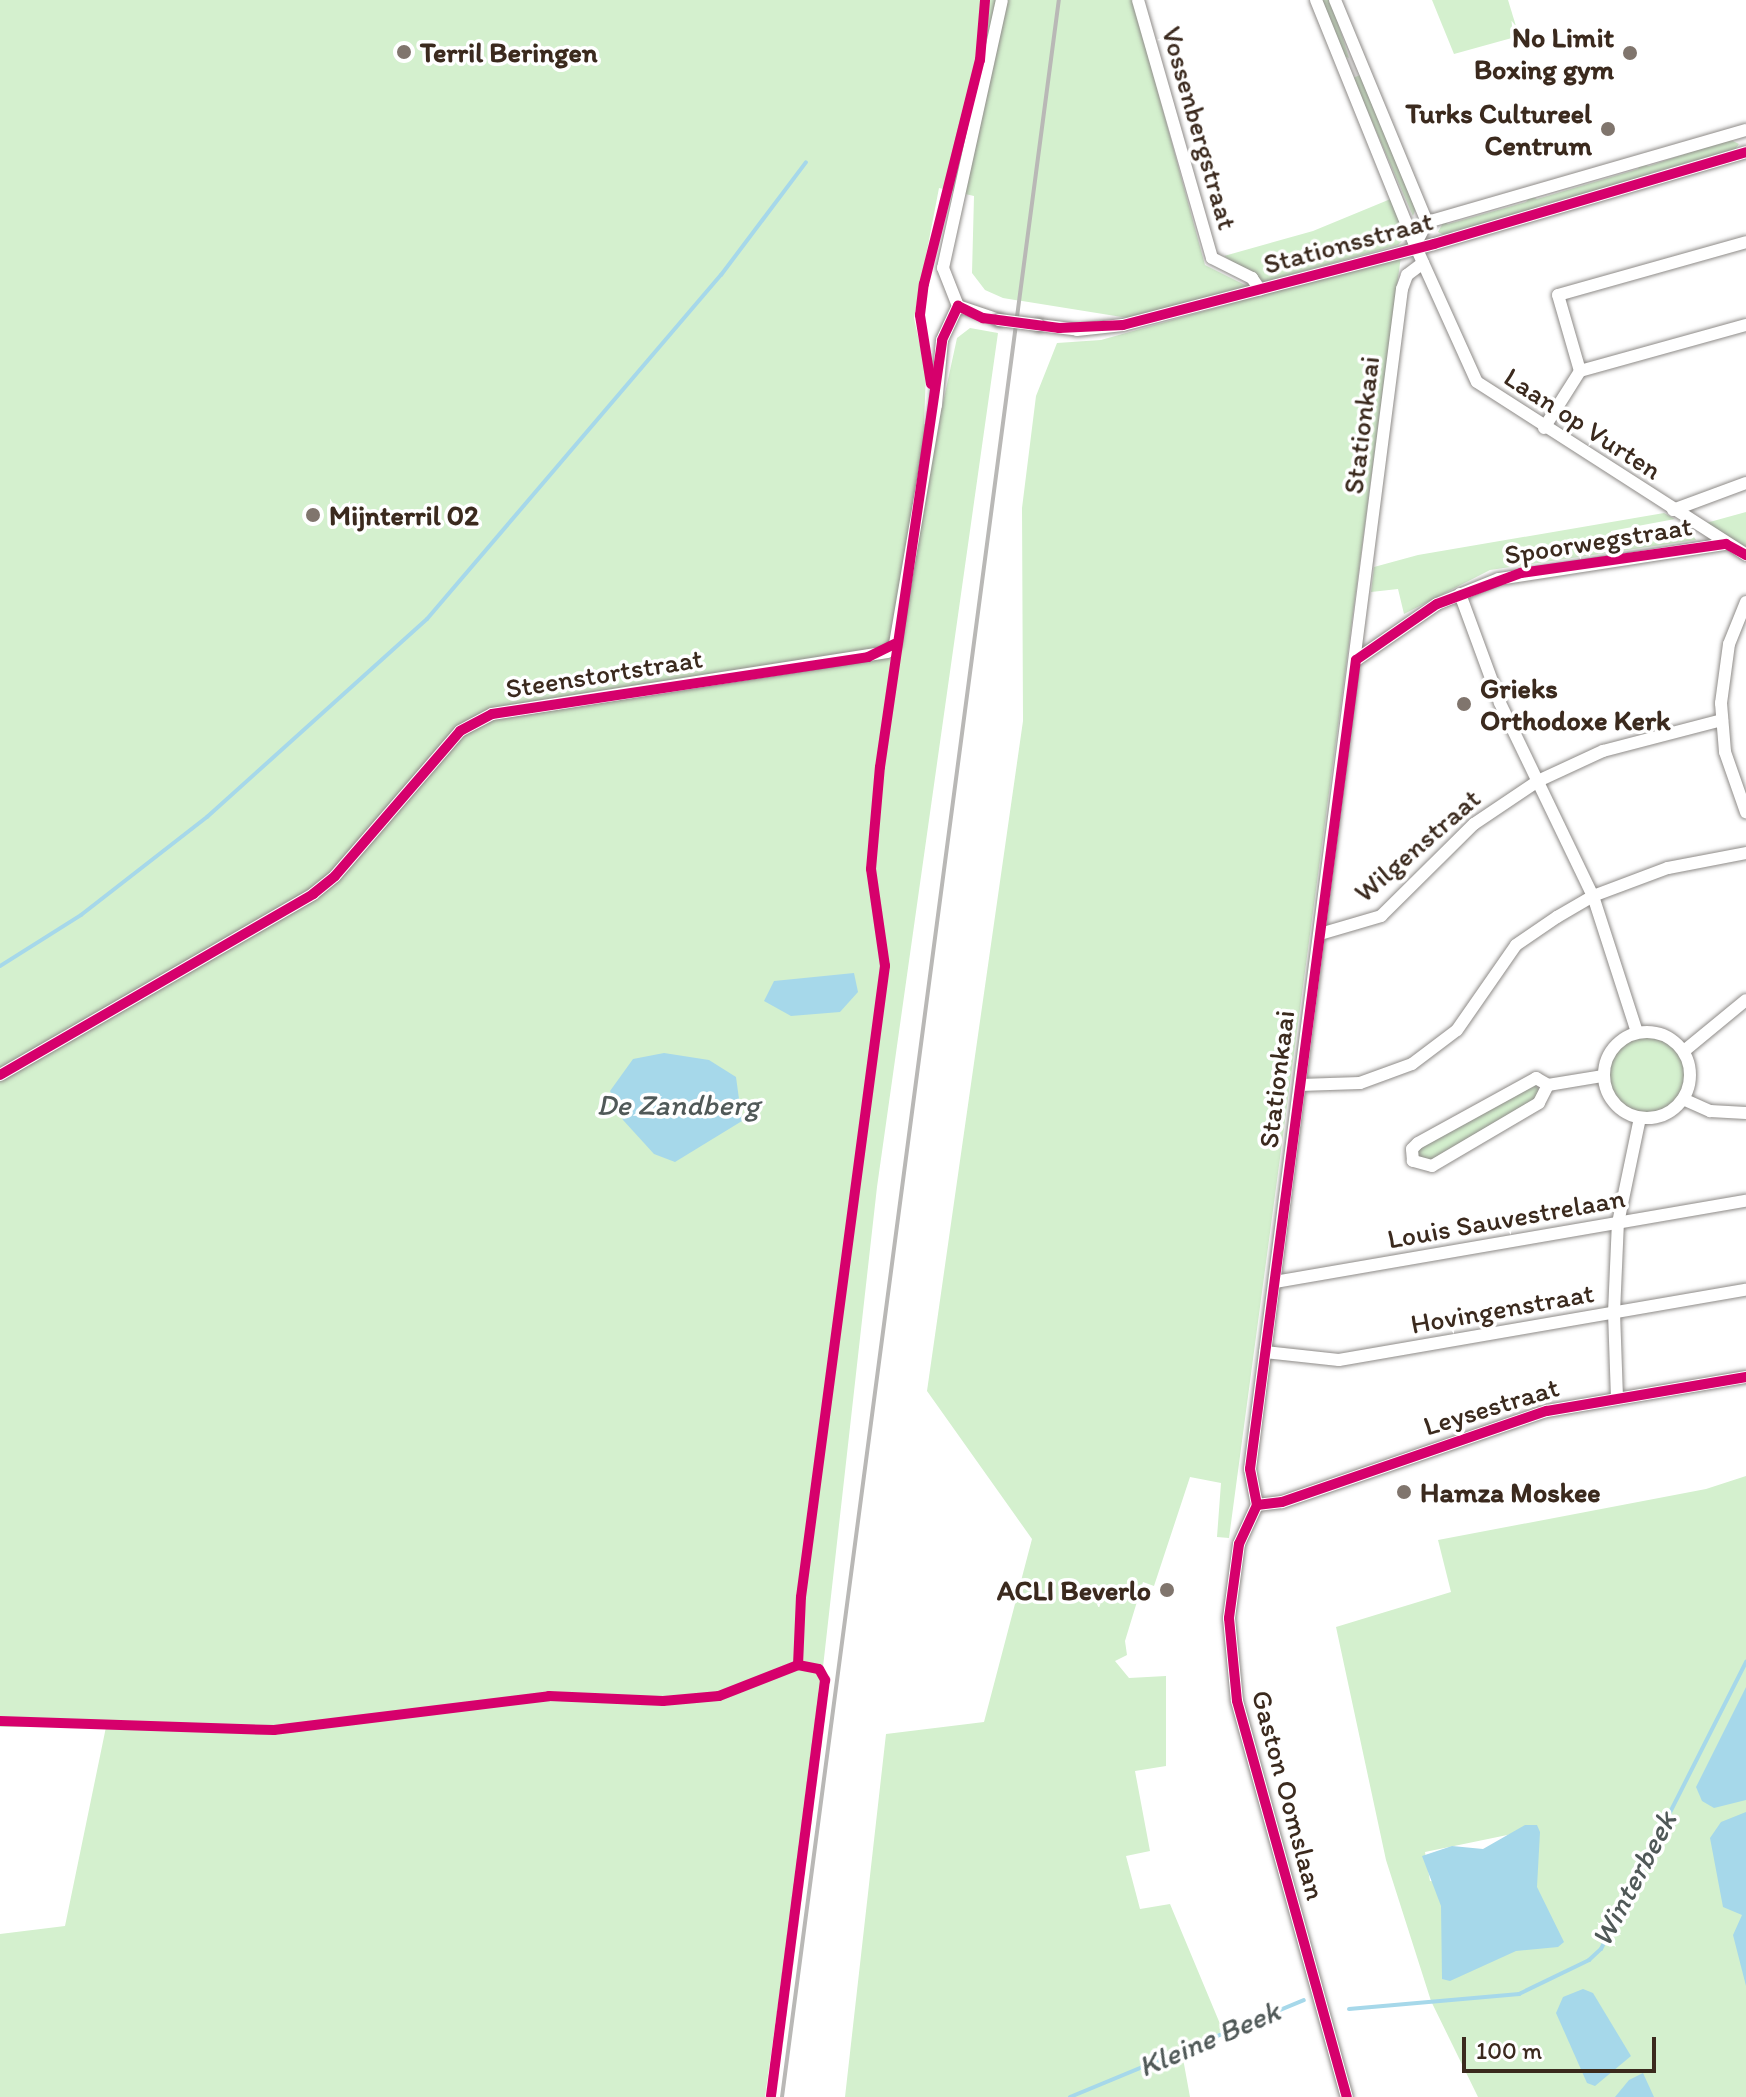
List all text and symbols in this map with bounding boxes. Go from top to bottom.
place label: No Limit Boxing gym [1474,20,1614,86]
street label: Vossenbergstraat [1155,23,1245,233]
place label: Terril Beringen [420,35,598,69]
marker: Terril Beringen [395,43,413,61]
marker: No Limit Boxing gym [1621,44,1639,62]
place label: Turks Cultureel Centrum [1406,96,1592,162]
marker: Turks Cultureel Centrum [1599,120,1617,138]
street label: Stationsstraat [1260,203,1436,281]
street label: Stationkaai [1336,354,1386,496]
street label: Laan op Vurten [1497,359,1669,487]
place label: Mijnterril 02 [329,498,479,532]
marker: Mijnterril 02 [304,506,322,524]
street label: Spoorwegstraat [1502,509,1694,571]
street label: Steenstortstraat [503,641,705,705]
place label: Grieks Orthodoxe Kerk [1480,671,1670,737]
marker: Grieks Orthodoxe Kerk [1455,695,1473,713]
street label: Wilgenstraat [1347,781,1487,909]
street label: Stationkaai [1251,1008,1301,1150]
water label: De Zandberg [596,1087,760,1123]
street label: Louis Sauvestrelaan [1384,1181,1628,1255]
street label: Hovingenstraat [1408,1275,1596,1341]
street label: Leysestraat [1419,1370,1563,1442]
place label: Hamza Moskee [1420,1475,1600,1509]
marker: Hamza Moskee [1395,1483,1413,1501]
place label: ACLI Beverlo [997,1573,1151,1607]
marker: ACLI Beverlo [1158,1581,1176,1599]
street label: Gaston Oomslaan [1245,1686,1333,1904]
water label: Winterbeek [1584,1806,1684,1952]
water label: Kleine Beek [1133,1993,1285,2085]
scale bar [1466,2021,1660,2071]
text: 100 m [1476,2036,1542,2065]

